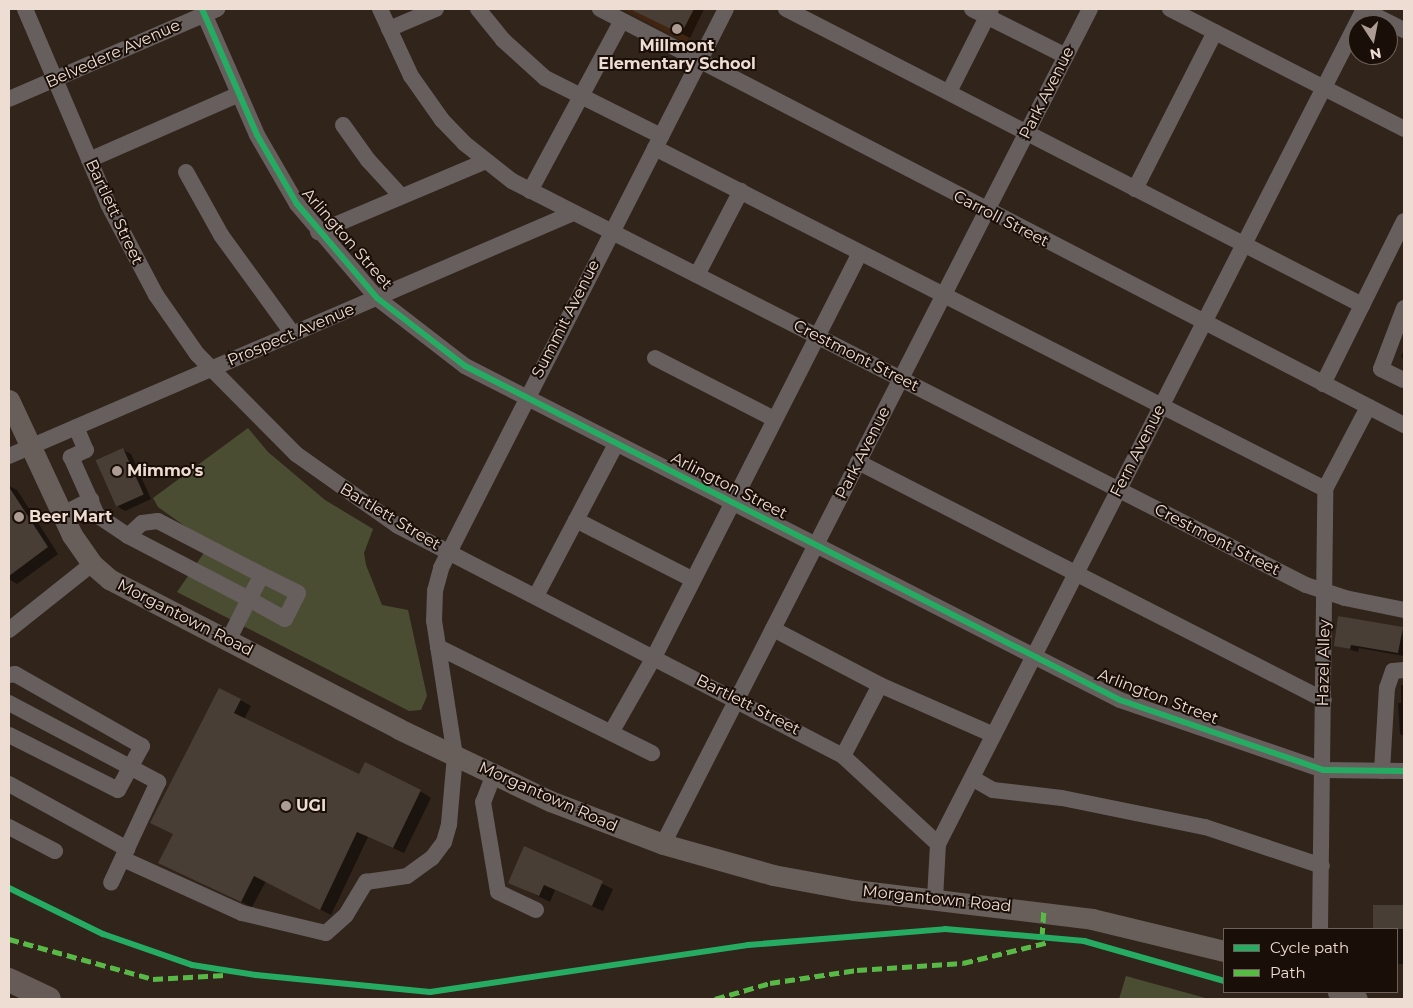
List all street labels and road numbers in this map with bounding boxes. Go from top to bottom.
street label: Belvedere Avenue [43,16,183,92]
street label: Park Avenue [1015,44,1079,142]
street label: Bartlett Street [81,156,147,268]
street label: Arlington Street [298,184,396,294]
street label: Carroll Street [950,187,1052,251]
street label: Summit Avenue [528,257,604,381]
street label: Prospect Avenue [225,300,357,370]
street label: Crestmont Street [790,316,922,396]
street label: Fern Avenue [1106,402,1170,500]
street label: Park Avenue [831,404,895,502]
street label: Arlington Street [668,448,790,524]
street label: Bartlett Street [336,479,444,555]
street label: Crestmont Street [1151,500,1283,580]
street label: Morgantown Road [114,575,256,661]
street label: Hazel Alley [1314,619,1334,707]
street label: Arlington Street [1095,665,1221,729]
street label: Bartlett Street [693,671,803,739]
street label: Morgantown Road [476,758,620,836]
street label: Morgantown Road [862,882,1012,916]

